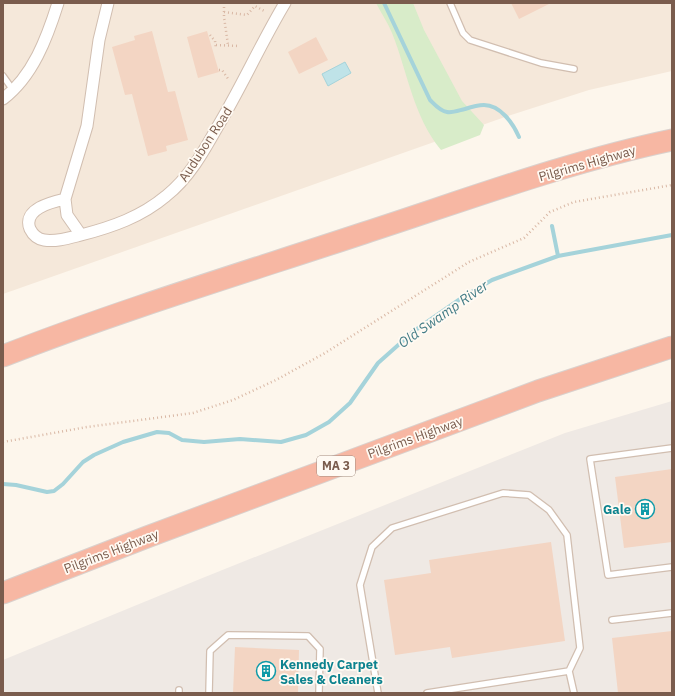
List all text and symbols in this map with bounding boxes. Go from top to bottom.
street label: Audubon Road [175,104,236,185]
street label: Pilgrims Highway [537,141,638,185]
water label: Old Swamp River [395,276,492,352]
street label: Pilgrims Highway [365,412,466,463]
road number: MA 3 [317,456,355,476]
building icon: Gale [634,498,656,520]
place label: Gale [603,501,631,518]
street label: Pilgrims Highway [61,525,161,577]
place label: Kennedy Carpet Sales & Cleaners [280,656,383,688]
building icon: Kennedy Carpet Sales & Cleaners [255,660,277,682]

